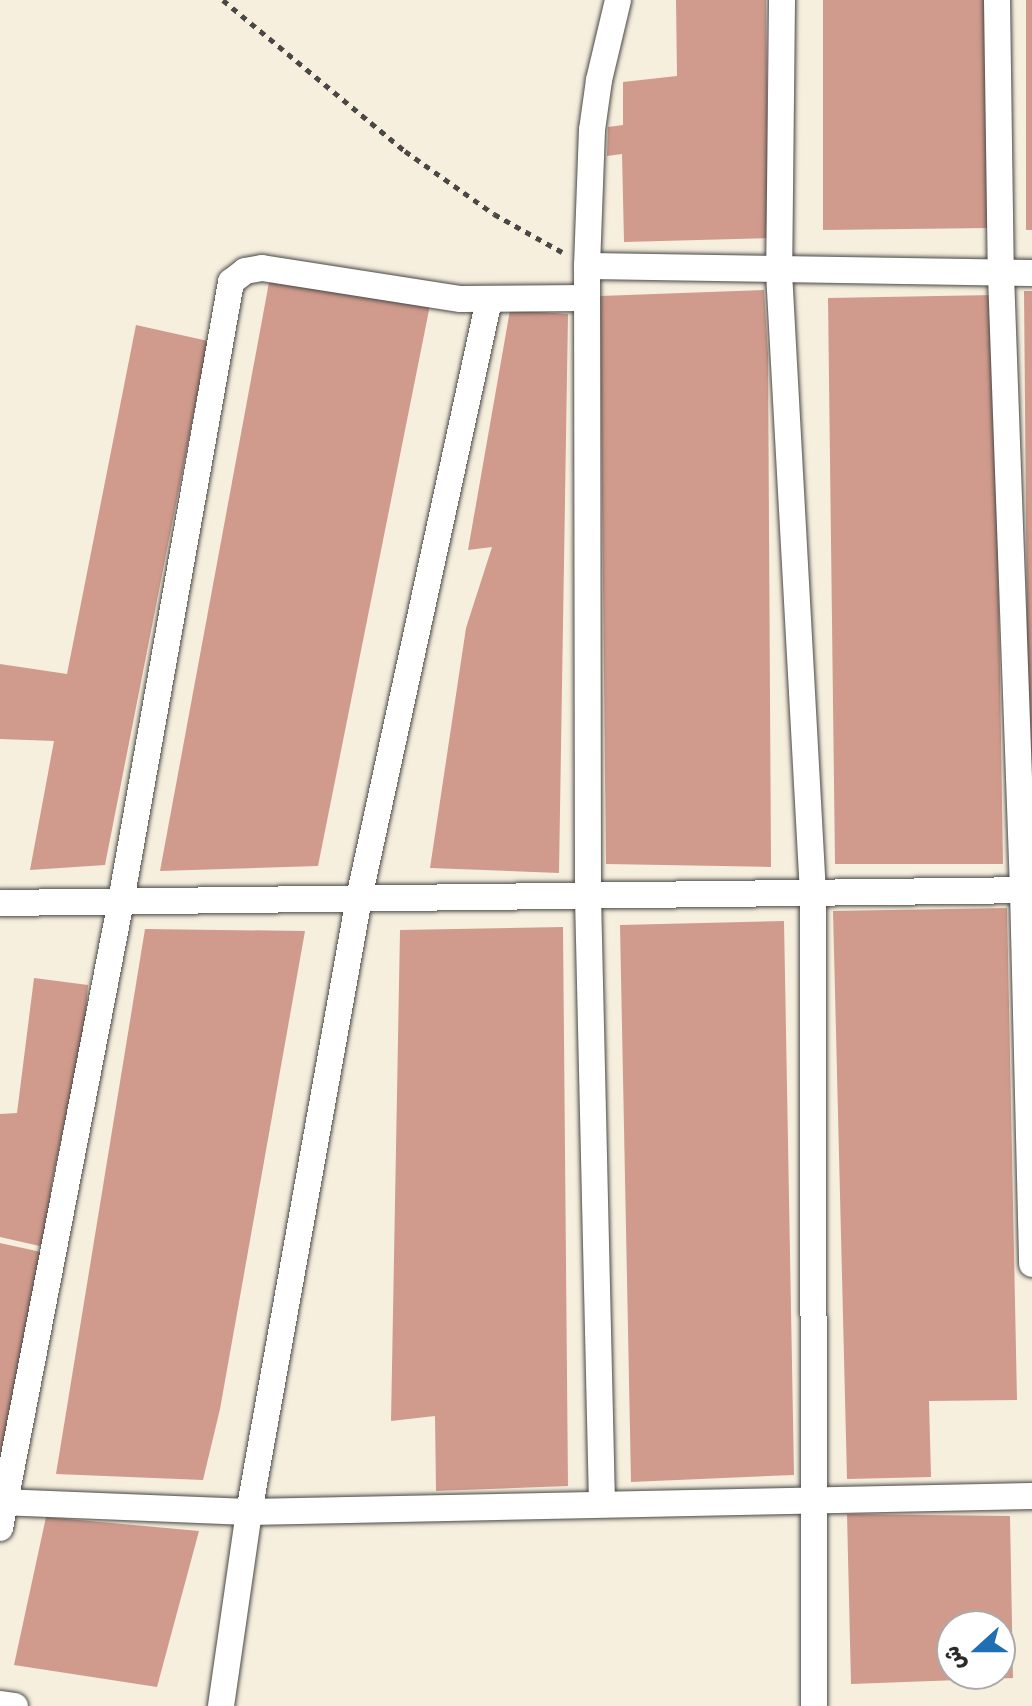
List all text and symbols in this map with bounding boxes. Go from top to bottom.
north arrow [936,1610,1016,1690]
text: ش [938,1642,972,1674]

